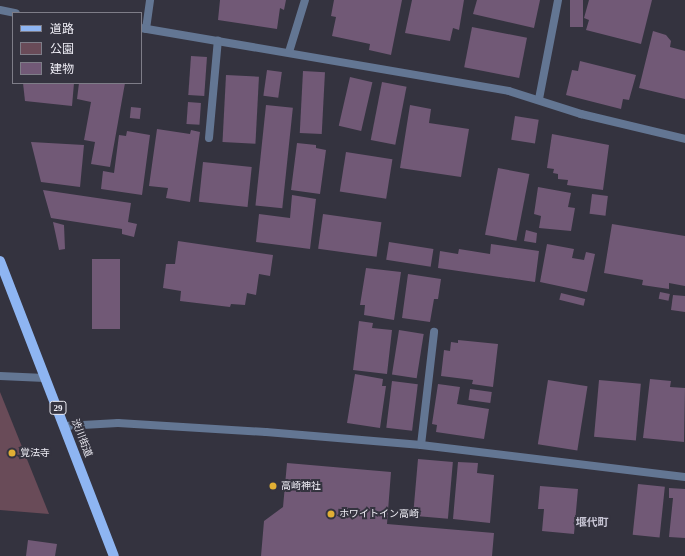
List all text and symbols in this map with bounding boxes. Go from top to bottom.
legend [12,12,142,84]
text: 道路 [50,22,74,36]
text: 公園 [50,42,74,56]
text: 建物 [50,62,74,76]
road number: 29 [49,401,67,415]
street label: 渋川街道 [69,417,95,459]
place label: 覚法寺 [20,447,50,459]
marker: 覚法寺 [7,448,17,458]
place label: 高崎神社 [281,480,321,492]
marker: 高崎神社 [268,481,278,491]
place label: ホワイトイン高崎 [339,508,419,520]
marker: ホワイトイン高崎 [326,509,336,519]
district label: 堰代町 [576,515,608,529]

